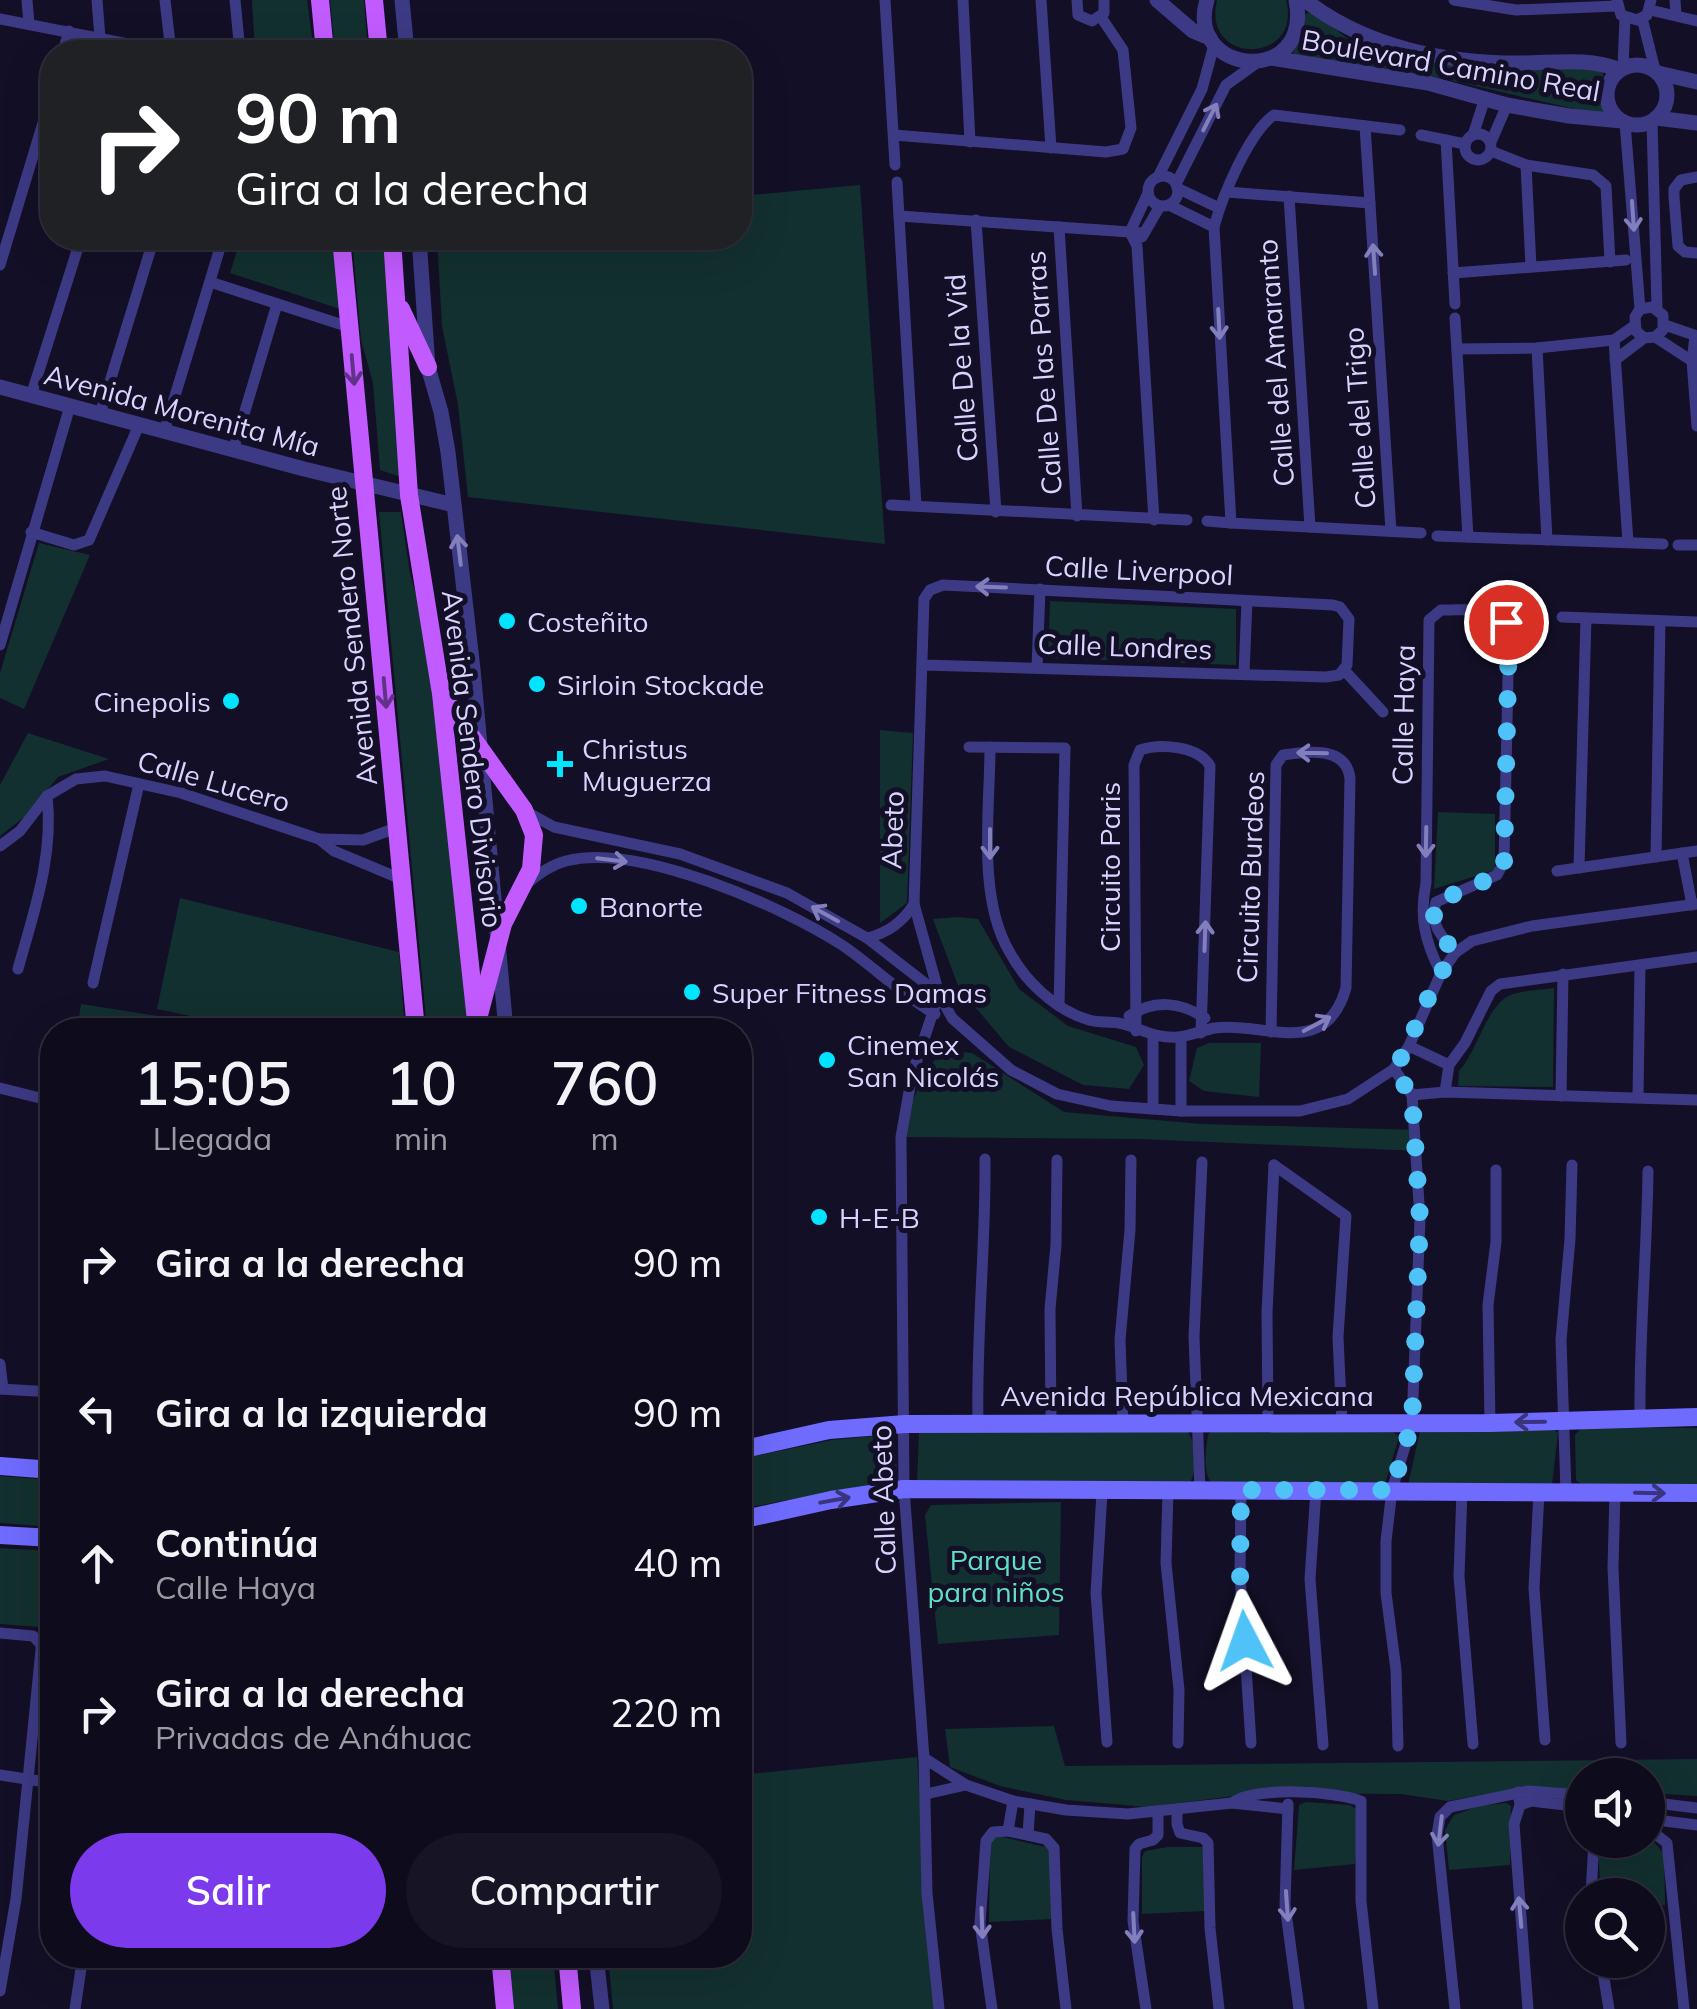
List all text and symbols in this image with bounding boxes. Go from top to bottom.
street label: Boulevard Camino Real [1299,21,1603,109]
text: 90 m [235,73,401,161]
icon: right [70,80,200,210]
one-way arrow [1201,102,1220,132]
text: Gira a la derecha [235,160,589,216]
one-way arrow [1624,200,1643,232]
street label: Calle del Amaranto [1249,238,1301,488]
one-way arrow [1364,244,1383,276]
street label: Calle De las Parras [1017,250,1069,496]
street label: Calle De la Vid [937,273,985,463]
one-way arrow [1210,308,1229,340]
street label: Calle del Trigo [1335,326,1383,510]
one-way arrow [343,353,362,385]
street label: Avenida Morenita Mía [41,356,323,464]
street label: Avenida Sendero Norte [318,485,384,787]
one-way arrow [449,534,468,566]
street label: Calle Liverpool [1044,548,1234,592]
one-way arrow [975,577,1008,596]
pin [1464,580,1549,665]
street label: Avenida Sendero Divisorio [435,588,511,930]
icon: arrive [1479,595,1534,650]
place label: Costeñito [527,604,649,639]
marker: Costeñito [496,610,518,632]
street label: Calle Londres [1037,625,1213,667]
street label: Calle Haya [1384,644,1422,786]
place label: Sirloin Stockade [557,667,764,702]
marker: Sirloin Stockade [526,673,548,695]
one-way arrow [375,676,394,709]
place label: Cinepolis [94,684,211,719]
marker: Cinepolis [220,690,242,712]
place label: Christus Muguerza [582,731,712,798]
street label: Calle Lucero [134,742,294,820]
one-way arrow [1296,744,1329,763]
marker: Christus Muguerza [547,751,573,777]
street label: Circuito Burdeos [1229,770,1271,984]
street label: Circuito Paris [1092,782,1127,952]
street label: Abeto [873,790,911,870]
one-way arrow [1417,825,1436,857]
one-way arrow [980,828,1000,860]
one-way arrow [595,851,628,870]
place label: Banorte [599,889,703,924]
marker: Banorte [568,895,590,917]
one-way arrow [810,904,840,924]
one-way arrow [1195,920,1214,952]
place label: Super Fitness Damas [712,975,987,1010]
marker: Super Fitness Damas [681,981,703,1003]
one-way arrow [1302,1013,1332,1033]
place label: Cinemex San Nicolás [847,1027,999,1094]
text: 15:05 [133,1045,292,1120]
text: 10 [385,1045,457,1120]
text: 760 [551,1045,659,1120]
marker: Cinemex San Nicolás [816,1049,838,1071]
text: Llegada [153,1118,272,1158]
text: min [394,1118,448,1158]
text: m [590,1118,619,1158]
place label: H-E-B [839,1200,920,1235]
marker: H-E-B [808,1206,830,1228]
icon: right [70,1236,125,1291]
text: Gira a la derecha [155,1239,465,1287]
text: 90 m [633,1239,722,1287]
street label: Avenida República Mexicana [1000,1378,1374,1413]
icon: left [70,1386,125,1441]
text: Gira a la izquierda [155,1389,488,1437]
text: 90 m [633,1389,722,1437]
one-way arrow [1514,1412,1546,1431]
street label: Calle Abeto [863,1425,903,1575]
one-way arrow [1633,1483,1665,1502]
one-way arrow [819,1490,851,1509]
text: Continúa [155,1519,319,1567]
icon: ahead [70,1536,125,1591]
text: 40 m [633,1539,722,1587]
park label: Parque para niños [927,1542,1065,1609]
text: Calle Haya [155,1567,316,1607]
position arrow [1193,1589,1297,1693]
text: Gira a la derecha [155,1669,465,1717]
icon: right [70,1686,125,1741]
text: 220 m [610,1689,722,1737]
text: Privadas de Anáhuac [155,1717,472,1757]
map controls [1565,1758,1665,1978]
button: sound [1565,1758,1665,1858]
one-way arrow [1430,1814,1449,1847]
button: Salir [70,1833,386,1948]
button: Compartir [406,1833,722,1948]
button: search [1565,1878,1665,1978]
one-way arrow [1277,1890,1296,1922]
one-way arrow [1511,1896,1530,1928]
one-way arrow [973,1906,992,1938]
one-way arrow [1125,1911,1144,1943]

